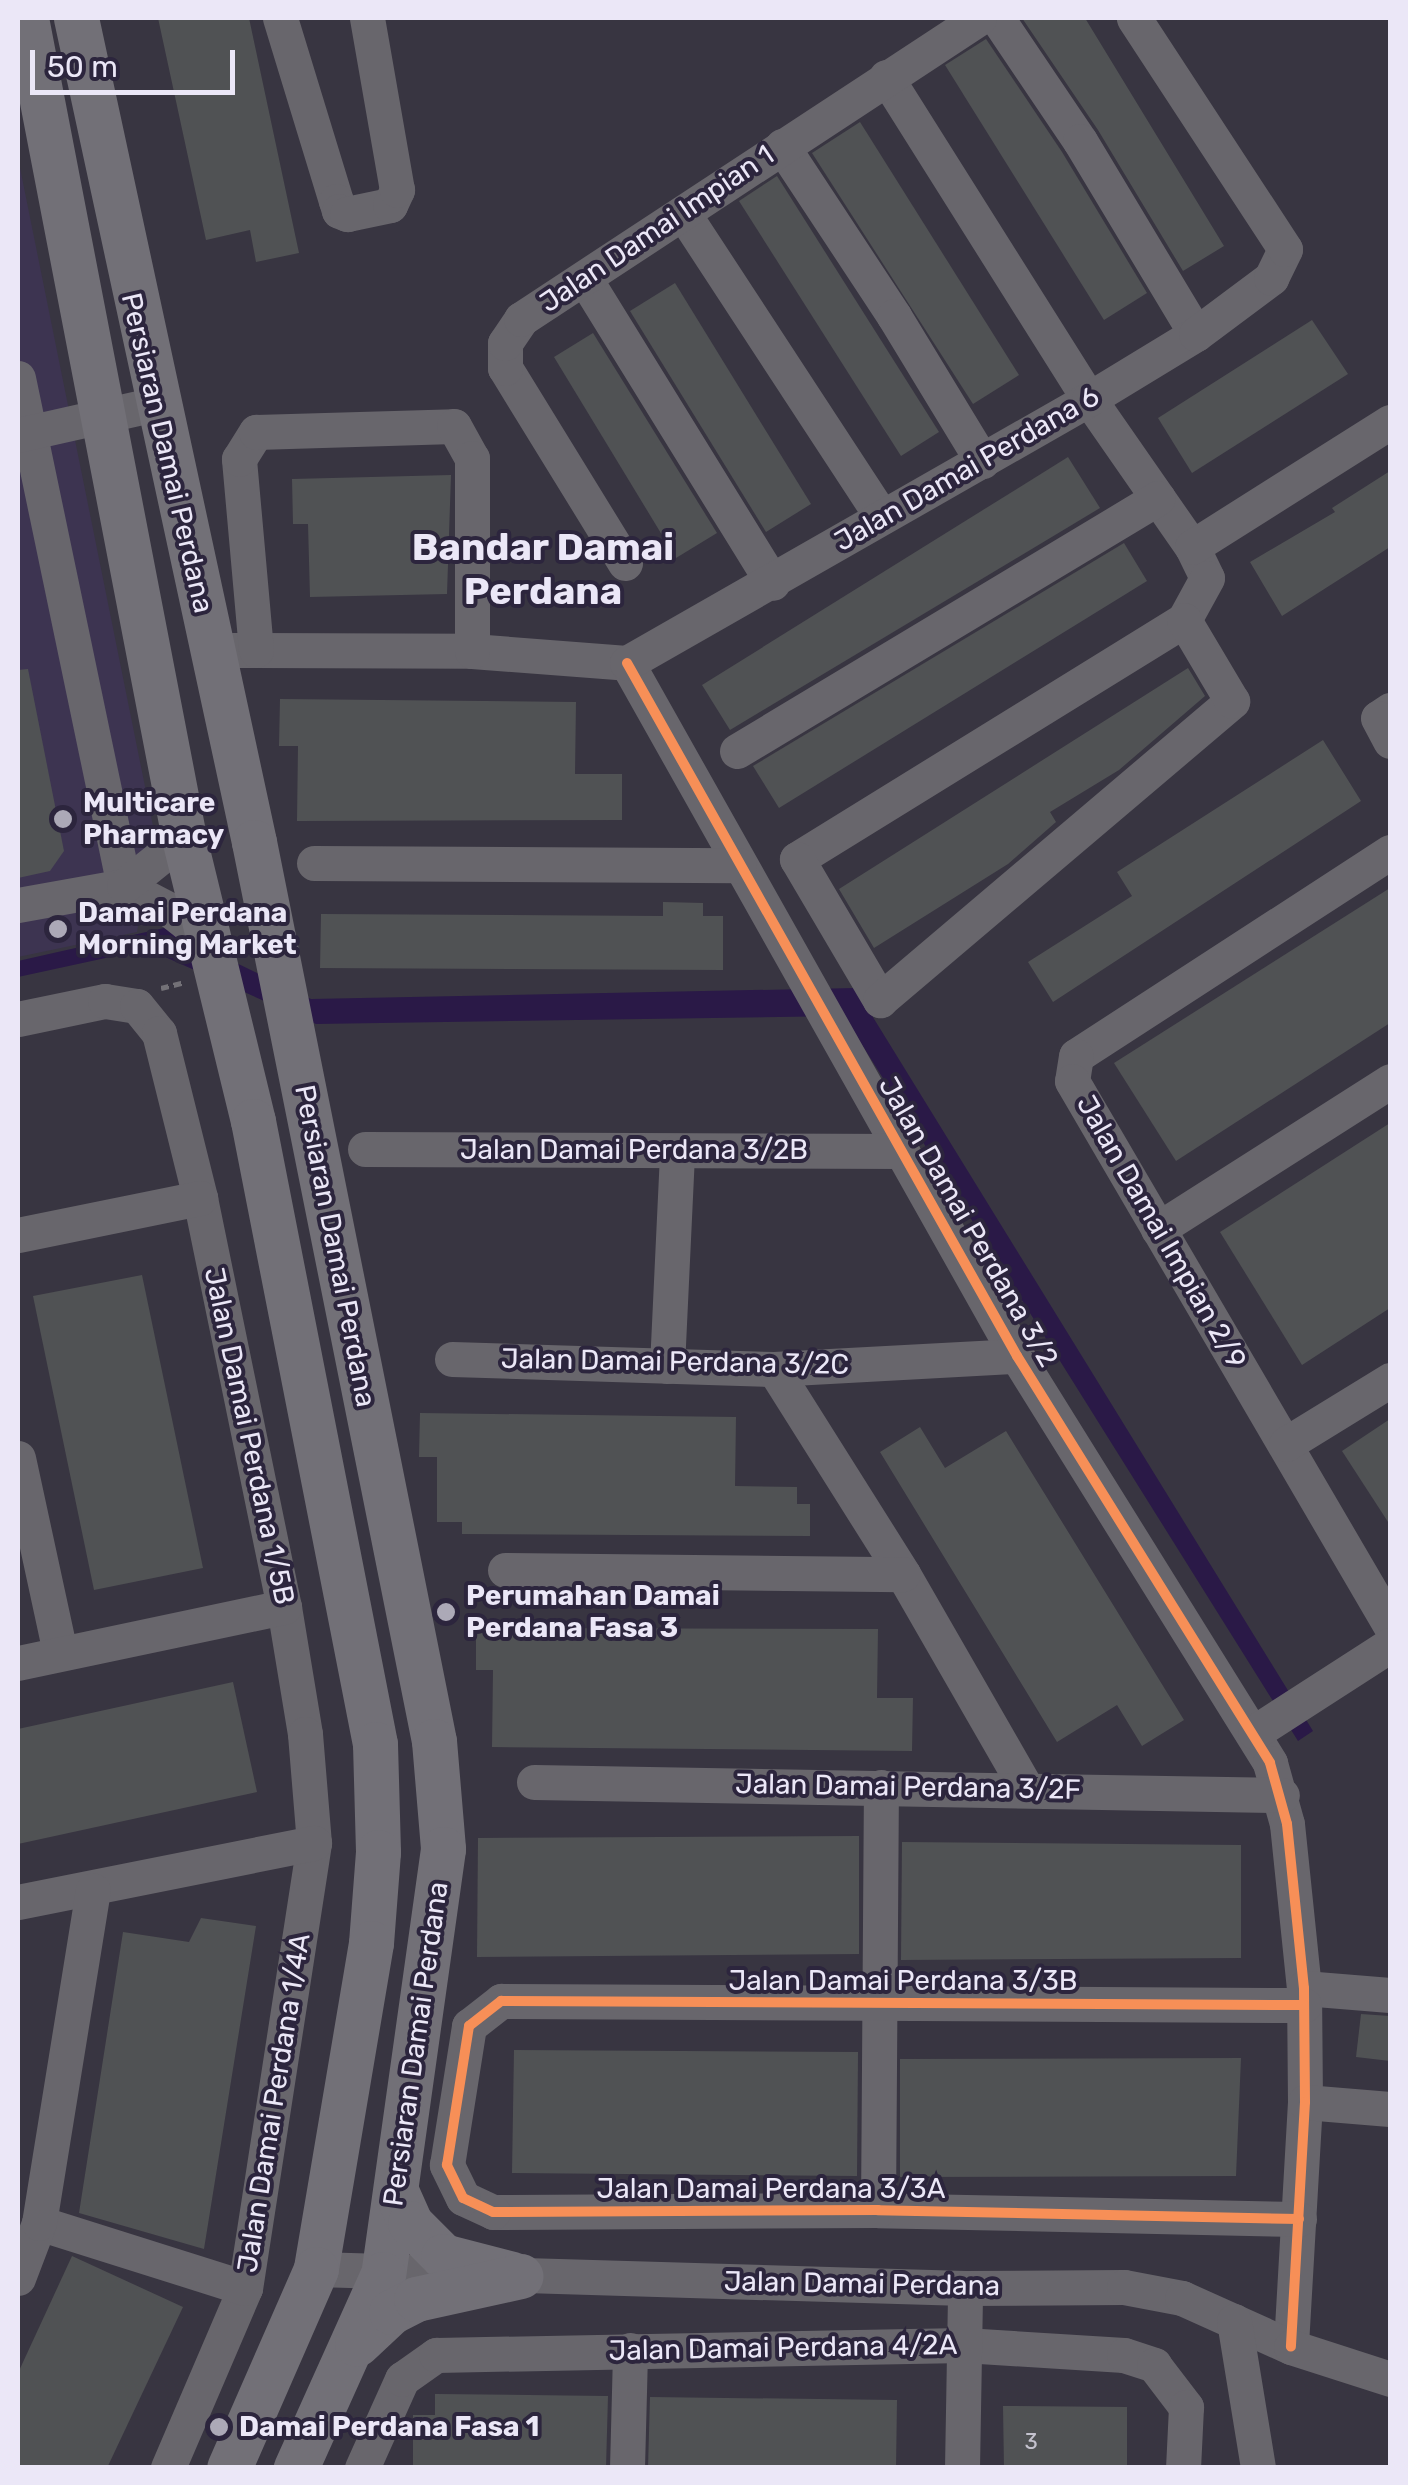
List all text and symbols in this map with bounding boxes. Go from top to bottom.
scale bar [35,30,240,92]
text: 50 m [47,49,118,85]
street label: Jalan Damai Impian 1 [534,138,780,320]
street label: Persiaran Damai Perdana [114,290,220,616]
street label: Jalan Damai Perdana 6 [829,379,1105,559]
district label: Bandar Damai Perdana [411,525,675,614]
place label: Multicare Pharmacy [83,786,224,852]
marker: Multicare Pharmacy [52,808,74,830]
place label: Damai Perdana Morning Market [78,896,297,962]
marker: Damai Perdana Morning Market [47,918,69,940]
street label: Jalan Damai Perdana 3/2 [871,1071,1065,1373]
street label: Persiaran Damai Perdana [287,1082,383,1410]
street label: Jalan Damai Impian 2/9 [1069,1090,1253,1374]
street label: Jalan Damai Perdana 3/2B [460,1133,808,1167]
street label: Jalan Damai Perdana 1/5B [197,1264,301,1608]
street label: Jalan Damai Perdana 3/2C [501,1342,849,1382]
place label: Perumahan Damai Perdana Fasa 3 [466,1579,720,1645]
marker: Perumahan Damai Perdana Fasa 3 [435,1601,457,1623]
street label: Jalan Damai Perdana 3/2F [735,1767,1081,1807]
street label: Persiaran Damai Perdana [377,1880,455,2208]
street label: Jalan Damai Perdana 1/4A [231,1931,317,2275]
street label: Jalan Damai Perdana 3/3B [729,1964,1077,1998]
street label: Jalan Damai Perdana 3/3A [597,2172,945,2206]
street label: Jalan Damai Perdana [724,2265,1000,2303]
street label: Jalan Damai Perdana 4/2A [608,2328,958,2368]
place label: Damai Perdana Fasa 1 [239,2410,539,2444]
marker: Damai Perdana Fasa 1 [208,2416,230,2438]
house number: 3 [1024,2429,1038,2455]

